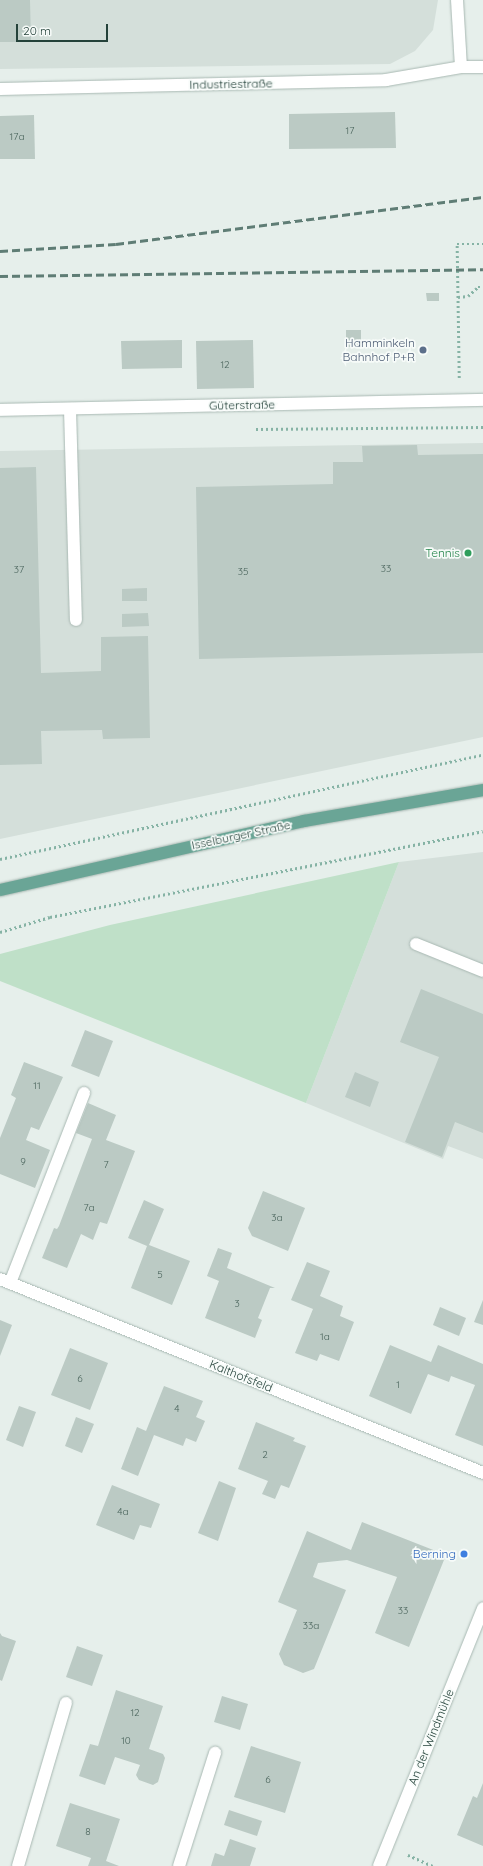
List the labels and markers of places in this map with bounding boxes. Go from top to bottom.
place label: Hamminkeln Bahnhof P+R [343,336,415,364]
marker: Hamminkeln Bahnhof P+R [418,345,428,355]
place label: Tennis [425,546,460,560]
marker: Tennis [463,548,473,558]
place label: Berning [413,1547,456,1561]
marker: Berning [459,1549,469,1559]

